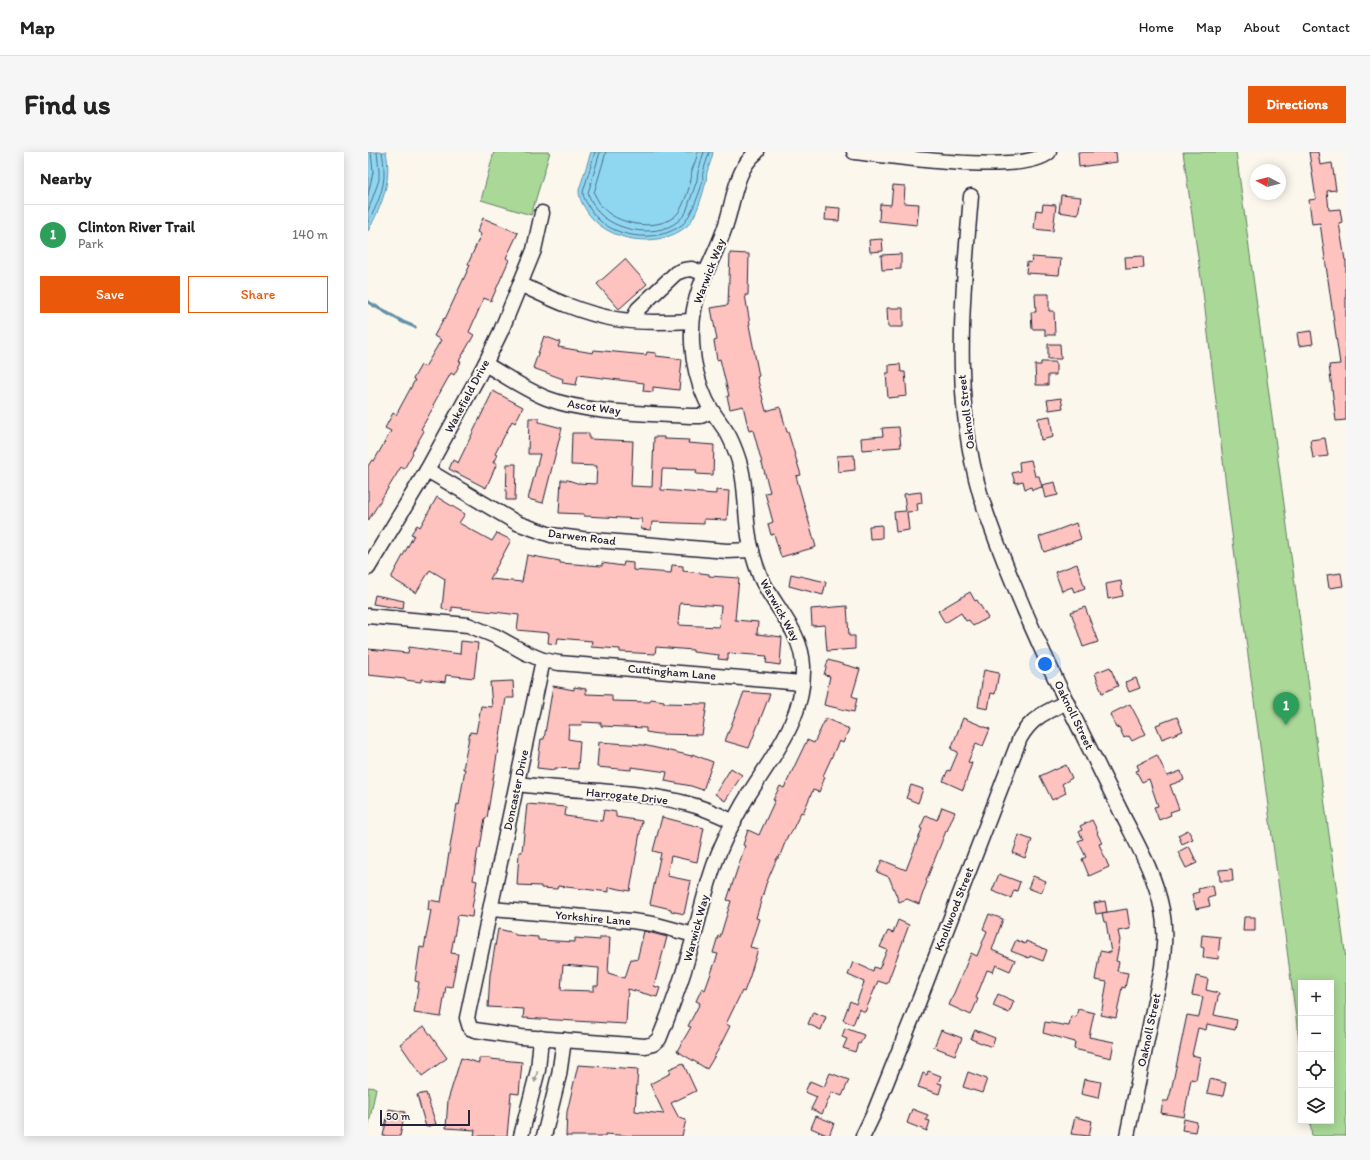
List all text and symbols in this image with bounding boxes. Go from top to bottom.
text: Map [20,16,55,39]
text: Home [1139,19,1174,36]
text: Map [1196,19,1222,36]
text: About [1244,19,1280,36]
text: Contact [1302,19,1350,36]
button: Directions [1248,86,1346,123]
text: Find us [24,87,111,121]
north arrow [1250,164,1286,200]
text: Nearby [40,168,92,188]
text: Clinton River Trail [78,218,195,236]
text: 1 [50,227,56,242]
text: 140 m [292,227,328,242]
text: Park [78,236,104,251]
street label: Warwick Way [690,236,728,306]
button: Save [40,276,180,313]
button: Share [188,276,328,313]
street label: Wakefield Drive [442,357,492,435]
street label: Oaknoll Street [954,373,978,450]
street label: Ascot Way [566,396,622,418]
street label: Darwen Road [547,526,617,548]
street label: Warwick Way [757,577,803,644]
your location [1035,654,1055,674]
street label: Cuttingham Lane [627,661,717,683]
street label: Oaknoll Street [1051,678,1097,752]
pin: 1 [1273,692,1299,725]
street label: Doncaster Drive [501,748,531,832]
street label: Harrogate Drive [585,785,669,807]
street label: Knollwood Street [932,865,977,953]
street label: Warwick Way [680,893,712,963]
street label: Yorkshire Lane [555,908,632,928]
map controls [1298,980,1334,1124]
button: + [1298,980,1334,1016]
street label: Oaknoll Street [1134,991,1164,1068]
button: − [1298,1016,1334,1052]
button: locate [1298,1052,1334,1088]
one-way arrow [533,1071,539,1083]
button: layers [1298,1088,1334,1124]
scale bar [380,1108,470,1127]
text: 50 m [386,1110,410,1123]

